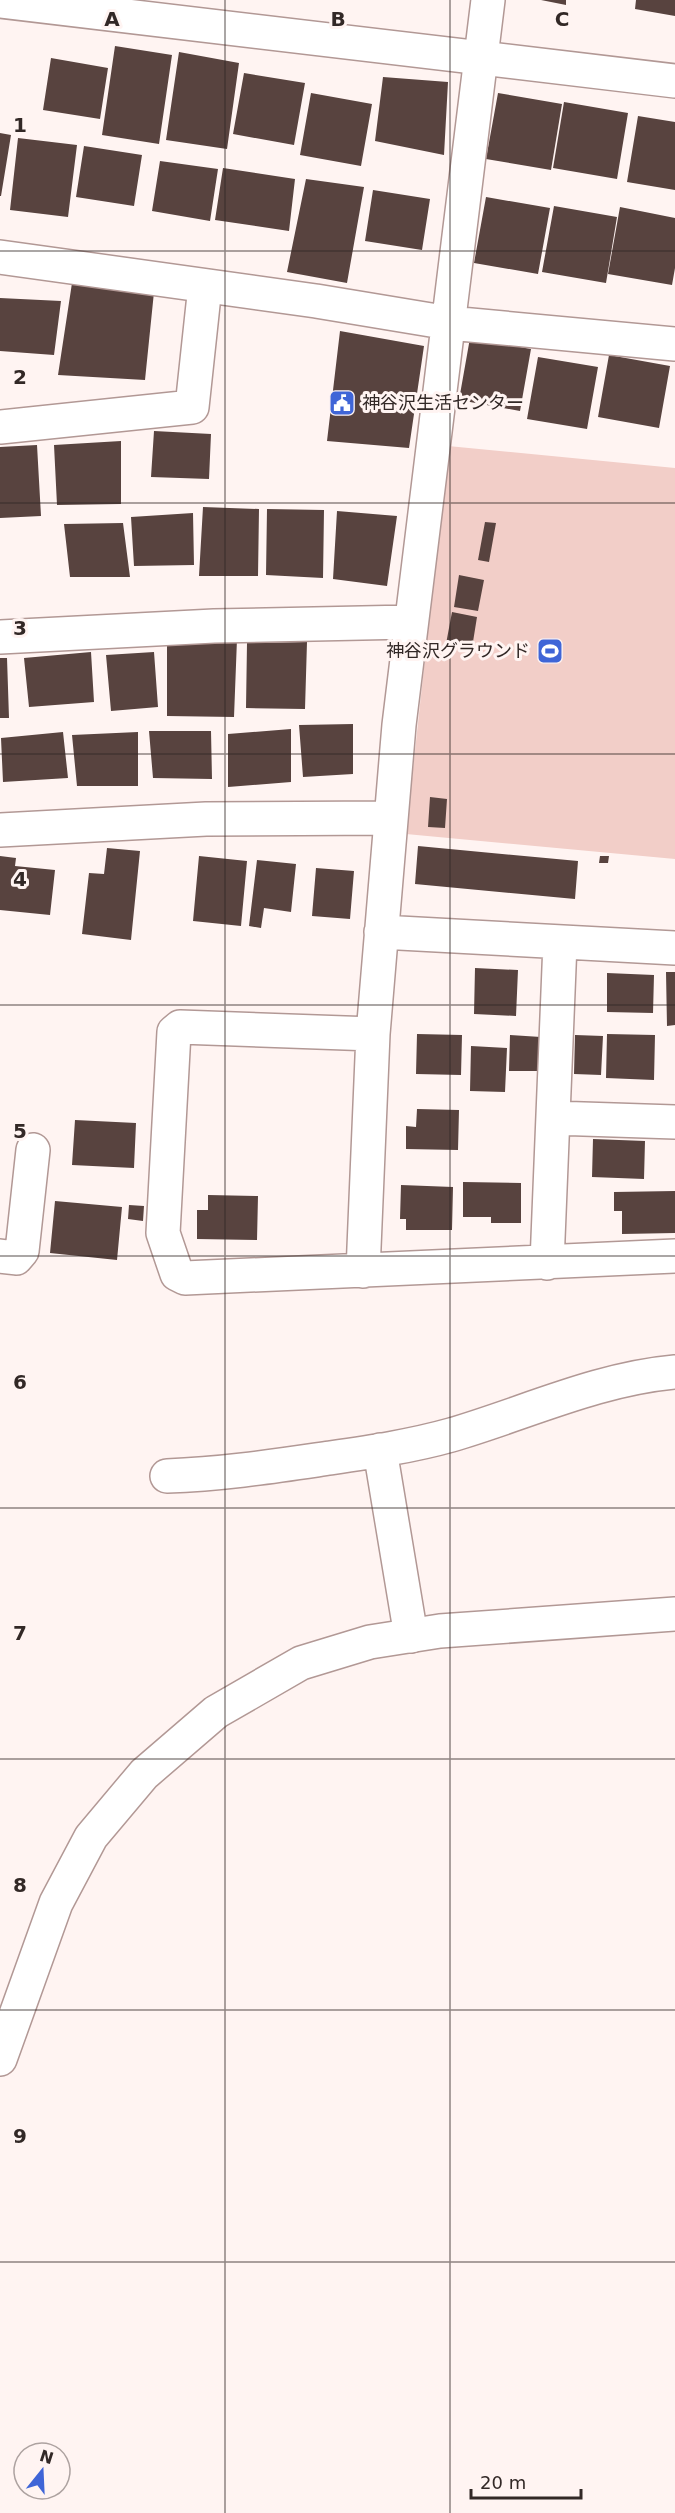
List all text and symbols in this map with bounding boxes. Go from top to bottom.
text: A [104,7,120,31]
text: B [330,7,346,31]
text: C [555,7,569,31]
text: 1 [13,113,27,137]
text: 2 [13,365,27,389]
public building icon: 神谷沢生活センター [327,388,357,418]
place label: 神谷沢生活センター [362,392,524,413]
text: 3 [13,616,27,640]
sports icon: 神谷沢グラウンド [535,636,565,666]
place label: 神谷沢グラウンド [386,640,530,661]
text: 4 [13,867,27,891]
text: 5 [13,1119,27,1143]
text: 6 [13,1370,27,1394]
text: 7 [13,1621,27,1645]
text: 8 [13,1873,27,1897]
text: 9 [13,2124,27,2148]
north arrow [12,2441,72,2501]
text: N [37,2446,56,2468]
scale bar [471,2462,580,2500]
text: 20 m [480,2472,526,2493]

